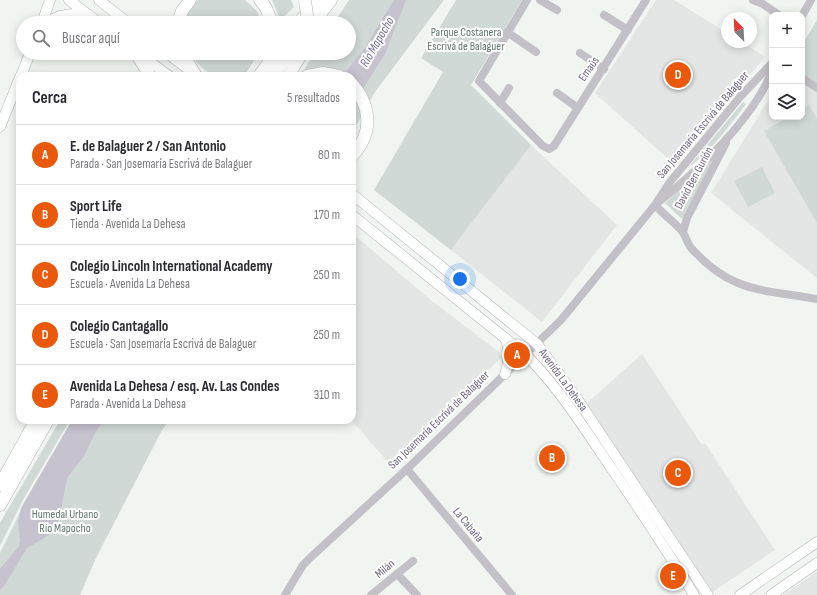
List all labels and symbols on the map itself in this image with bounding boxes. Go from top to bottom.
north arrow [721,12,757,48]
water label: Río Mapocho [356,14,398,70]
park label: Parque Costanera Escrivá de Balaguer [427,25,505,54]
street label: Emaús [575,54,603,84]
pin: D [665,60,691,90]
street label: San Josemaría Escrivá de Balaguer [654,68,753,182]
street label: David Ben Gurión [671,144,717,212]
your location [450,269,470,289]
pin: A [504,340,530,370]
street label: Avenida La Dehesa [535,345,591,415]
street label: San Josemaría Escrivá de Balaguer [385,367,493,472]
pin: B [539,443,565,473]
pin: C [665,458,691,488]
street label: La Cabaña [449,505,487,546]
park label: Humedal Urbano Río Mapocho [32,507,98,536]
street label: Milán [372,556,398,582]
pin: E [660,561,686,591]

